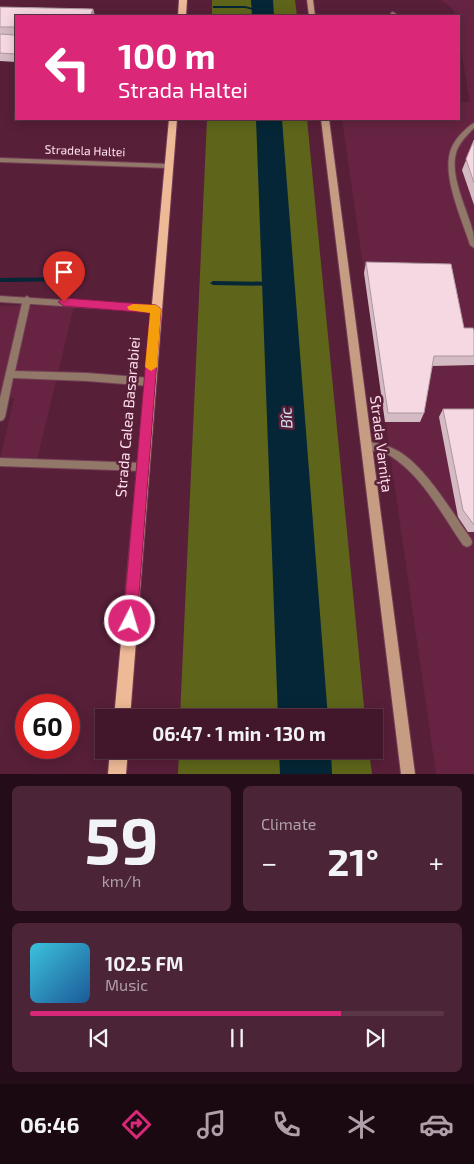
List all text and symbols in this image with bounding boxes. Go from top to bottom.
text: 100 m [118,34,216,76]
icon: left [35,35,100,100]
text: Strada Haltei [118,76,248,102]
street label: Stradela Haltei [44,142,126,158]
pin [43,251,85,302]
icon: arrive [50,258,78,286]
street label: Strada Calea Basarabiei [111,336,143,498]
street label: Strada Varnița [365,394,397,494]
water label: Bîc [275,407,296,429]
position arrow [103,594,155,646]
speed limit sign: 60 [15,694,80,759]
text: 06:47 · 1 min · 130 m [152,722,326,745]
text: 59 [84,799,159,877]
text: Climate [261,814,316,833]
text: 21° [327,838,379,884]
text: − [261,845,277,879]
text: + [429,845,444,879]
text: km/h [102,871,141,890]
text: 102.5 FM [105,952,183,975]
text: Music [105,975,148,994]
icon: previous [85,1024,113,1052]
icon: pause [223,1024,251,1052]
icon: next [361,1024,389,1052]
icon: directions [119,1107,154,1142]
icon: music [194,1107,229,1142]
icon: phone [269,1107,304,1142]
icon: climate [344,1107,379,1142]
icon: car [419,1107,454,1142]
text: 06:46 [20,1111,79,1137]

